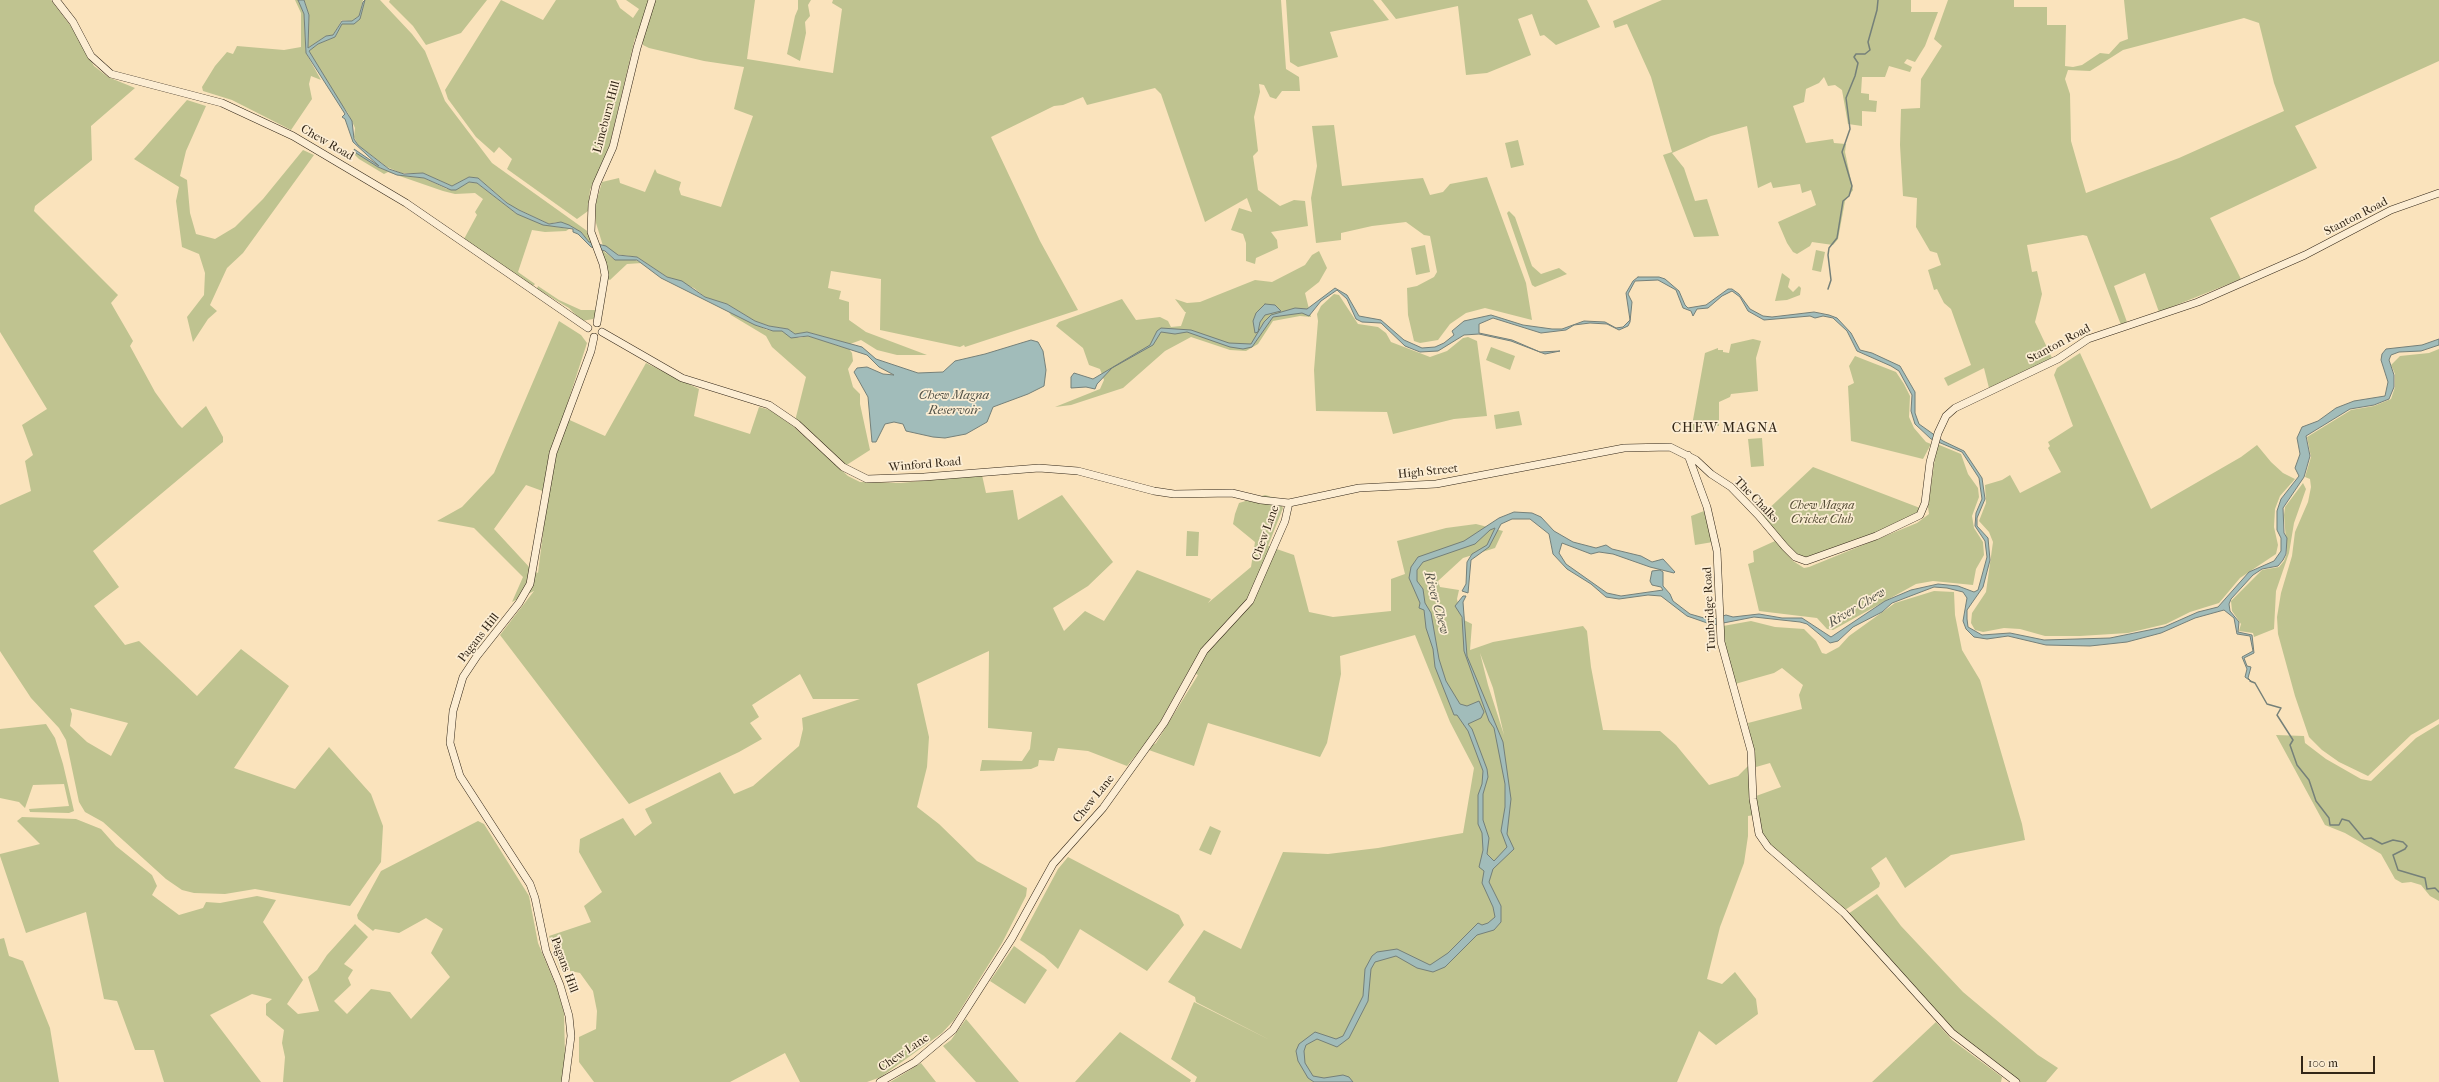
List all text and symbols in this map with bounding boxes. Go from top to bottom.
street label: Limeburn Hill [590,79,624,155]
street label: Chew Road [298,122,356,164]
street label: Stanton Road [2322,195,2390,239]
street label: Stanton Road [2025,321,2093,367]
water label: Chew Magna Reservoir [919,388,989,419]
district label: CHEW MAGNA [1672,421,1778,437]
street label: Winford Road [888,455,962,475]
street label: High Street [1397,462,1459,482]
street label: The Chalks [1731,474,1781,526]
park label: Chew Magna Cricket Club [1789,499,1855,527]
street label: Chew Lane [1249,503,1283,563]
street label: Tunbridge Road [1701,566,1719,652]
water label: River Chew [1420,570,1452,636]
water label: River Chew [1825,585,1889,631]
street label: Pagans Hill [455,611,503,665]
street label: Chew Lane [1070,772,1118,826]
street label: Pagans Hill [547,935,581,995]
street label: Chew Lane [876,1031,932,1075]
scale bar [2303,1048,2377,1074]
text: 100 m [2308,1056,2338,1070]

